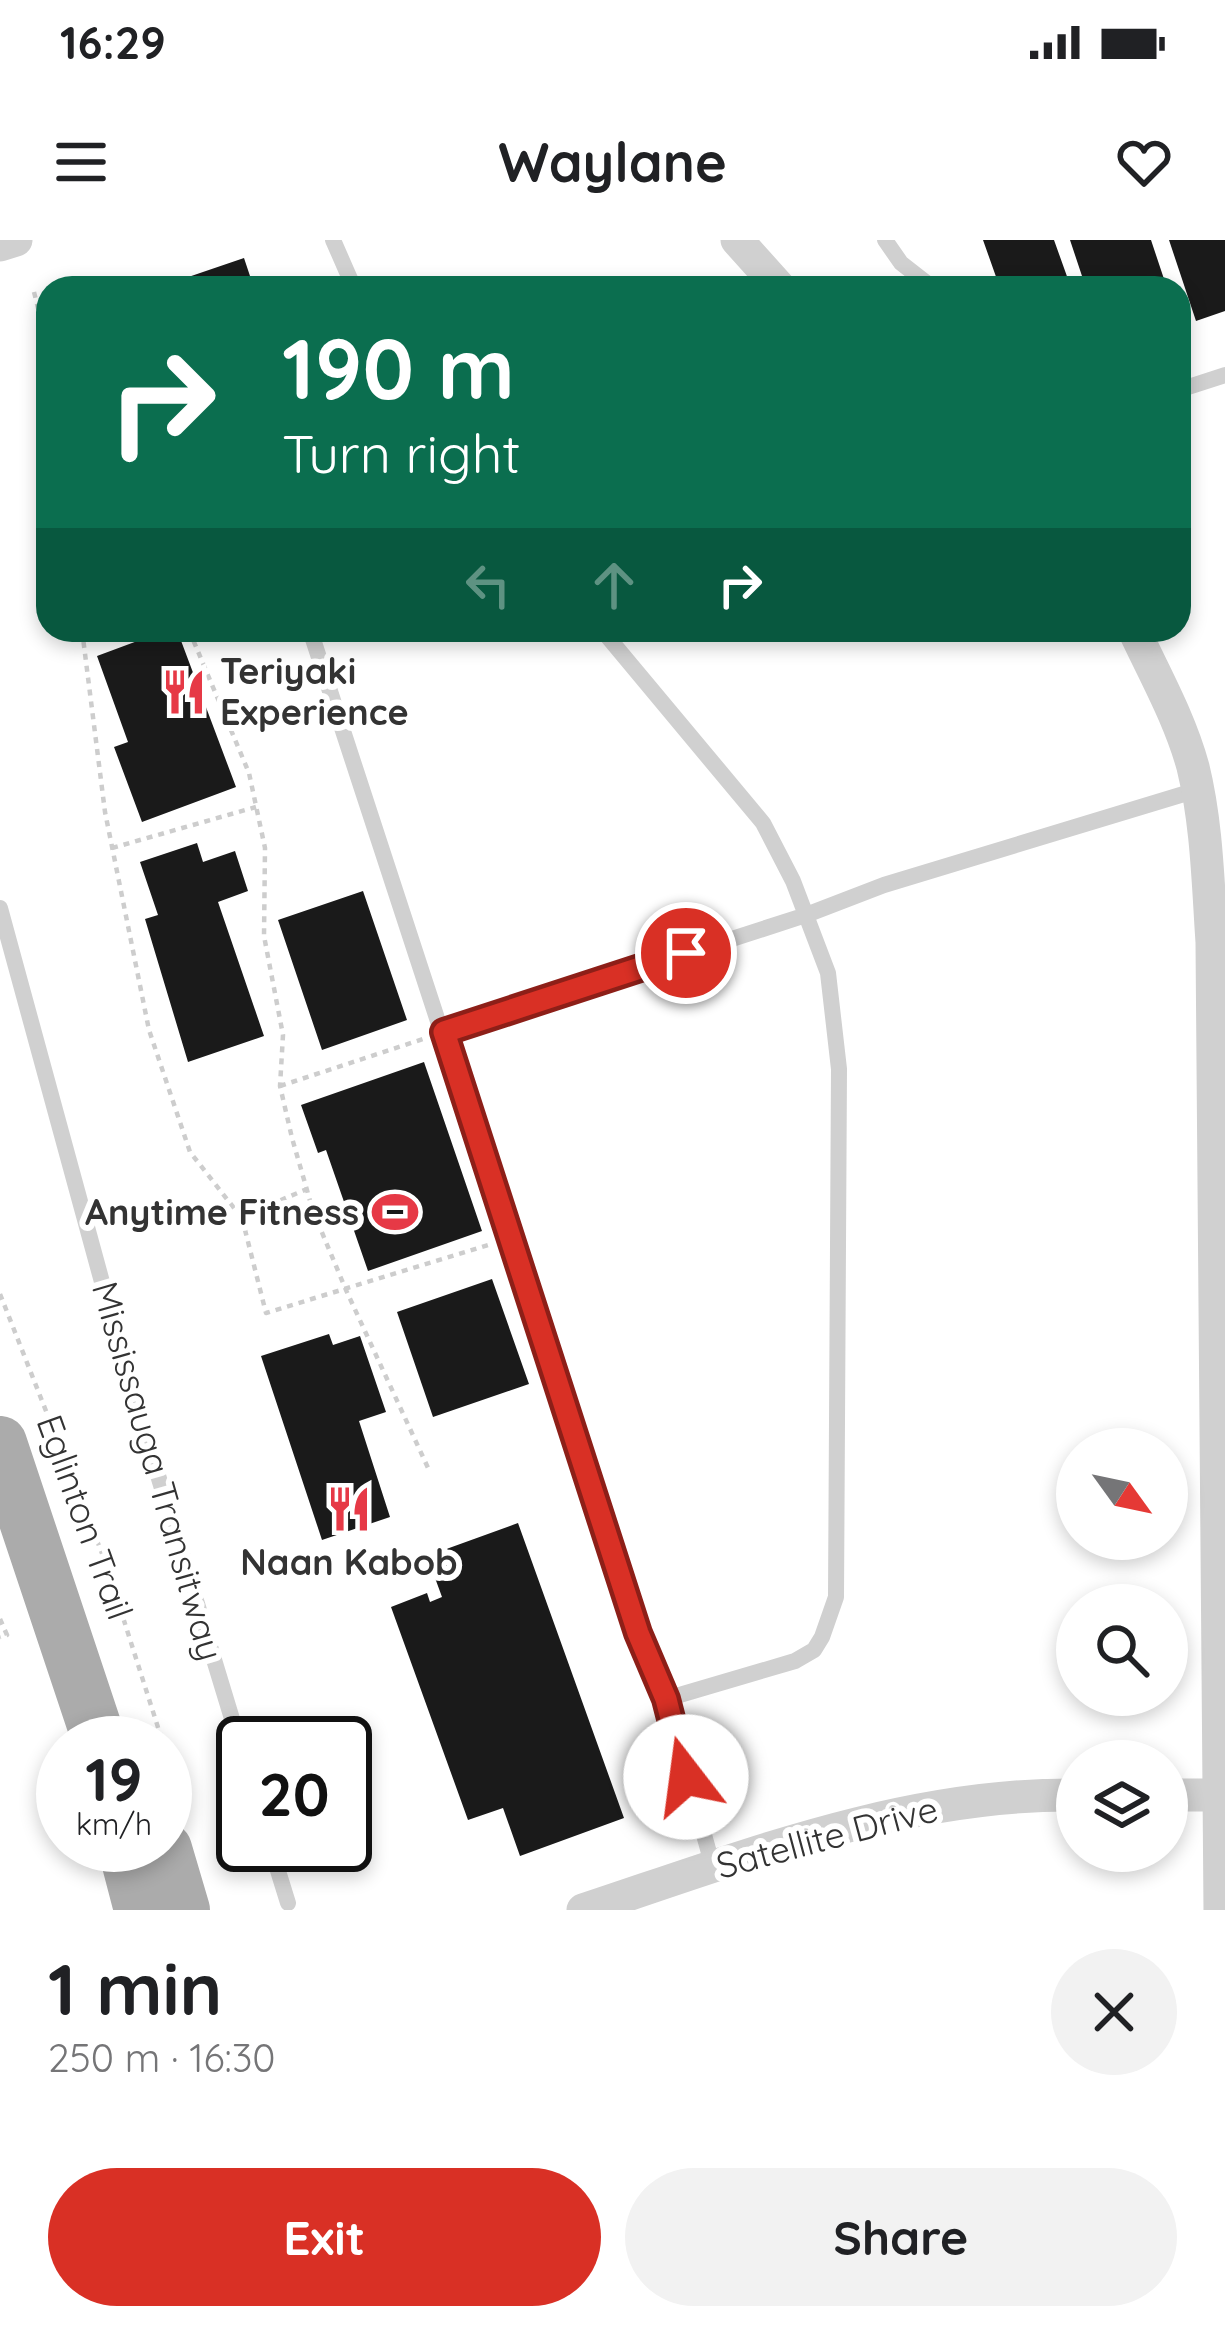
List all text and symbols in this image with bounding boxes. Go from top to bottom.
text: 16:29 [60,14,166,70]
text: Waylane [498,128,727,196]
icon: menu [48,129,114,195]
icon: heart [1111,129,1177,195]
text: 190 m [282,315,515,420]
icon: right [84,324,240,480]
text: Turn right [282,419,521,487]
icon: left [455,552,521,618]
icon: ahead [581,552,647,618]
icon: right [707,552,773,618]
place label: Teriyaki Experience [220,648,409,734]
restaurant icon: Teriyaki Experience [159,667,209,717]
pin [635,902,737,1004]
icon: arrive [653,920,719,986]
sports icon: Anytime Fitness [370,1187,420,1237]
place label: Anytime Fitness [85,1189,359,1234]
street label: Mississauga Transitway [83,1276,234,1665]
street label: Eglinton Trail [28,1408,143,1625]
north arrow [1056,1428,1188,1560]
map controls [1056,1428,1188,1872]
restaurant icon: Naan Kabob [324,1484,374,1534]
place label: Naan Kabob [240,1539,458,1584]
button: search [1056,1584,1188,1716]
position arrow [623,1714,749,1840]
speed limit sign: 20 [216,1716,372,1872]
button: layers [1056,1740,1188,1872]
text: 19 [85,1741,143,1816]
street label: Satellite Drive [711,1785,943,1888]
text: km/h [76,1805,152,1843]
text: 1 min [48,1943,222,2033]
button: close [1051,1949,1177,2075]
text: 250 m · 16:30 [48,2033,276,2082]
button: Exit [48,2168,601,2306]
button: Share [625,2168,1177,2306]

